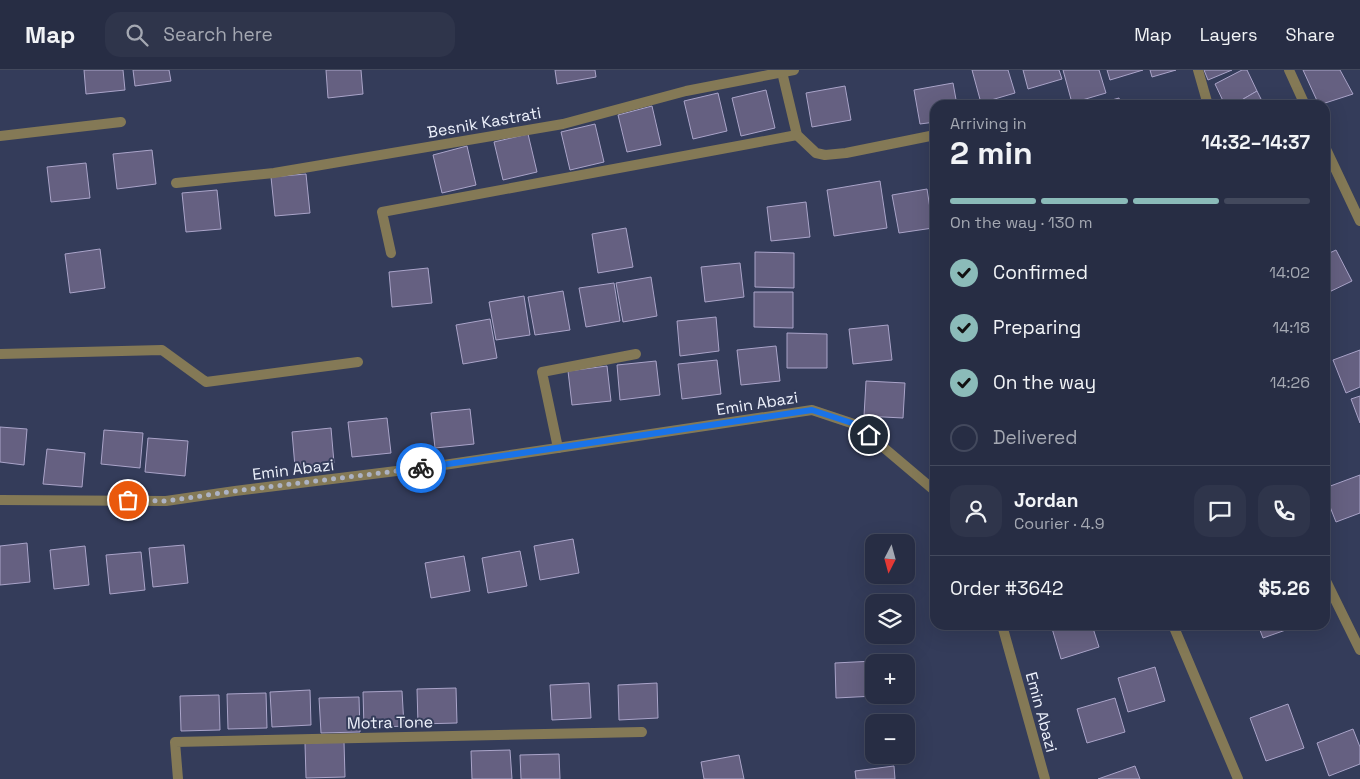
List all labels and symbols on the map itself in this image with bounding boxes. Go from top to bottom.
street label: Besnik Kastrati [426,102,543,143]
street label: Emin Abazi [715,387,799,420]
pin [848,414,890,456]
courier [396,443,446,493]
street label: Emin Abazi [251,454,335,485]
pin [107,479,149,521]
north arrow [865,534,915,584]
street label: Emin Abazi [1021,670,1062,755]
street label: Motra Tone [347,711,433,734]

